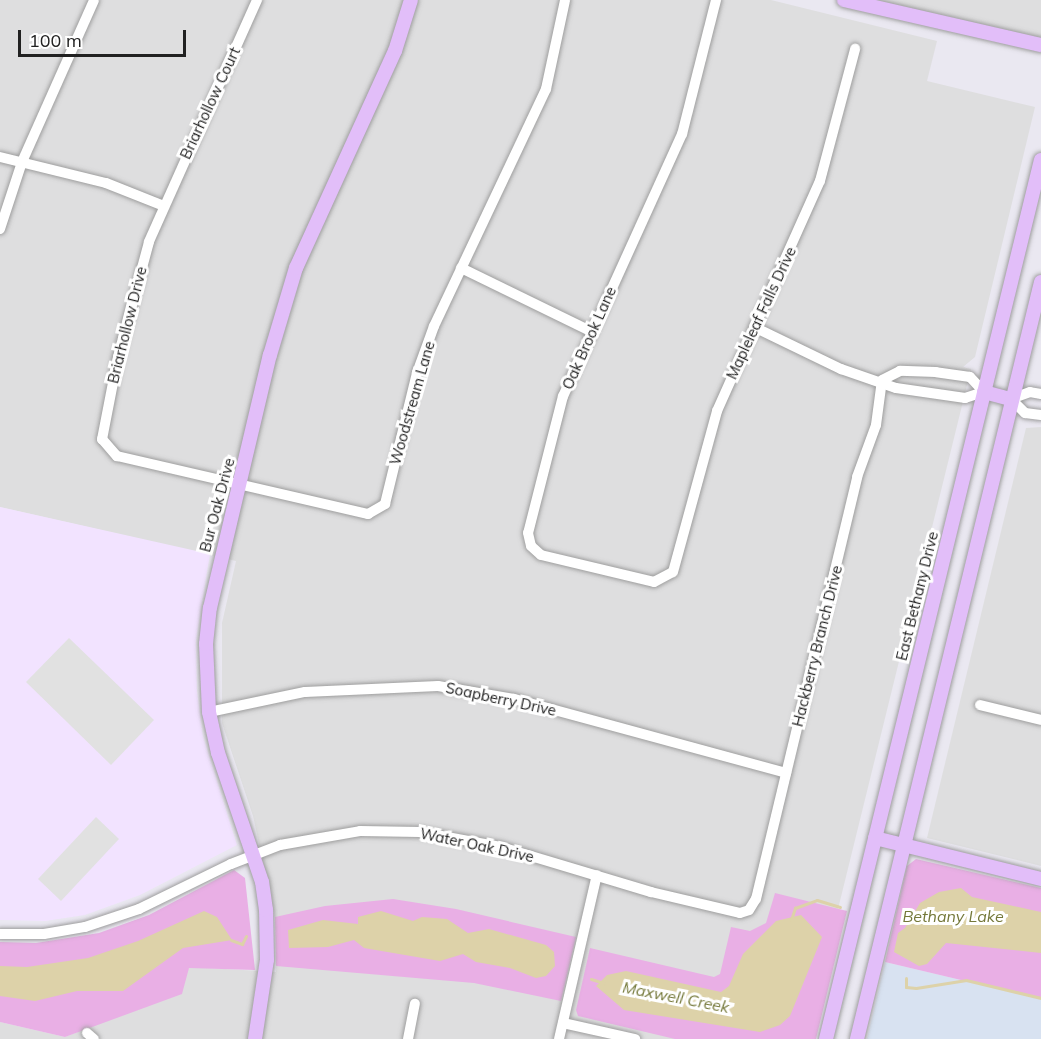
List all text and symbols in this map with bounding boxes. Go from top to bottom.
scale bar [21,18,189,56]
text: 100 m [29,29,82,52]
street label: Briarhollow Court [176,44,244,162]
street label: Mapleleaf Falls Drive [722,244,800,382]
street label: Briarhollow Drive [104,265,150,385]
street label: Oak Brook Lane [558,284,620,392]
street label: Woodstream Lane [386,339,438,467]
street label: Bur Oak Drive [196,456,238,554]
street label: East Bethany Drive [892,530,942,662]
street label: Hackberry Branch Drive [788,563,846,729]
street label: Soapberry Drive [444,678,558,720]
street label: Water Oak Drive [418,824,536,866]
water label: Bethany Lake [902,906,1004,926]
water label: Maxwell Creek [621,977,731,1017]

